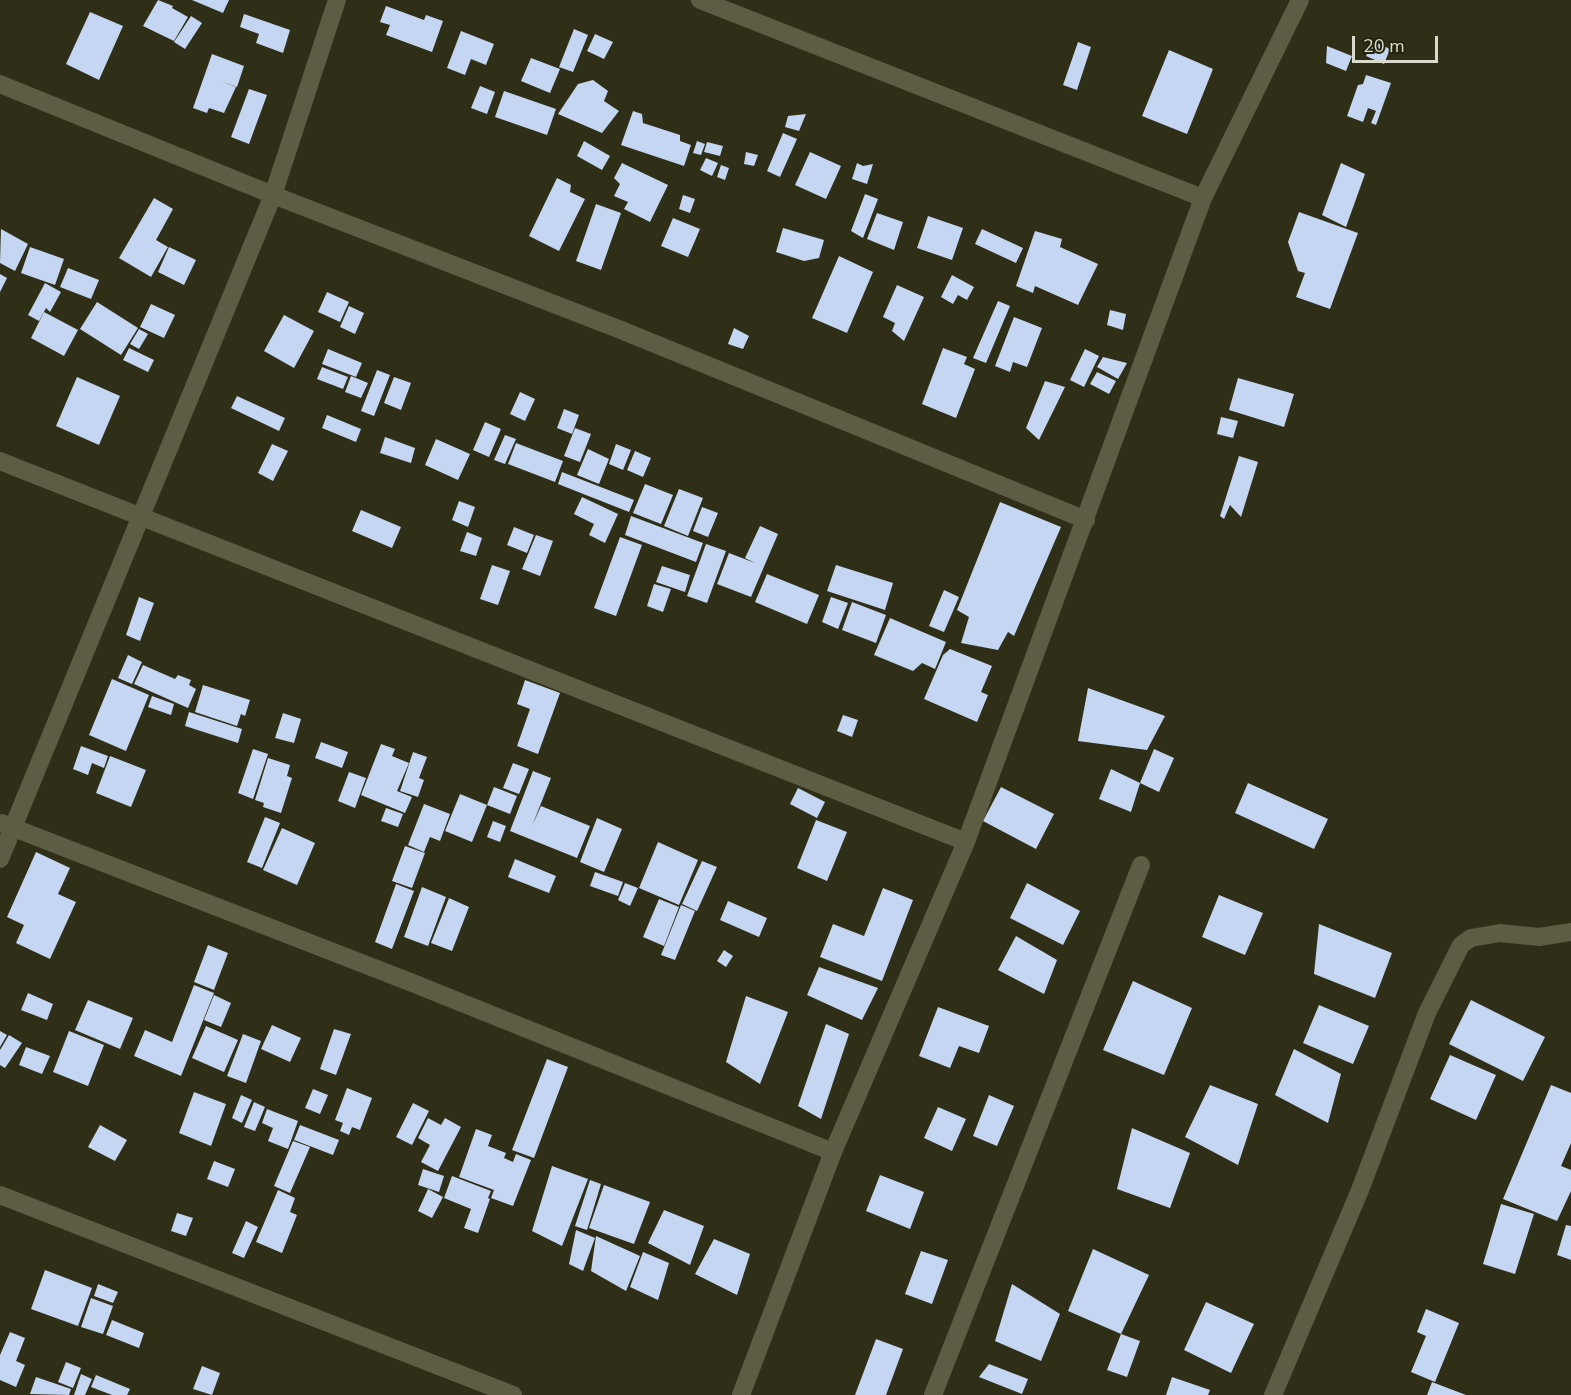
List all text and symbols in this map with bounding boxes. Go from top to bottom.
scale bar [1355,24,1440,62]
text: 20 m [1363,34,1405,58]

